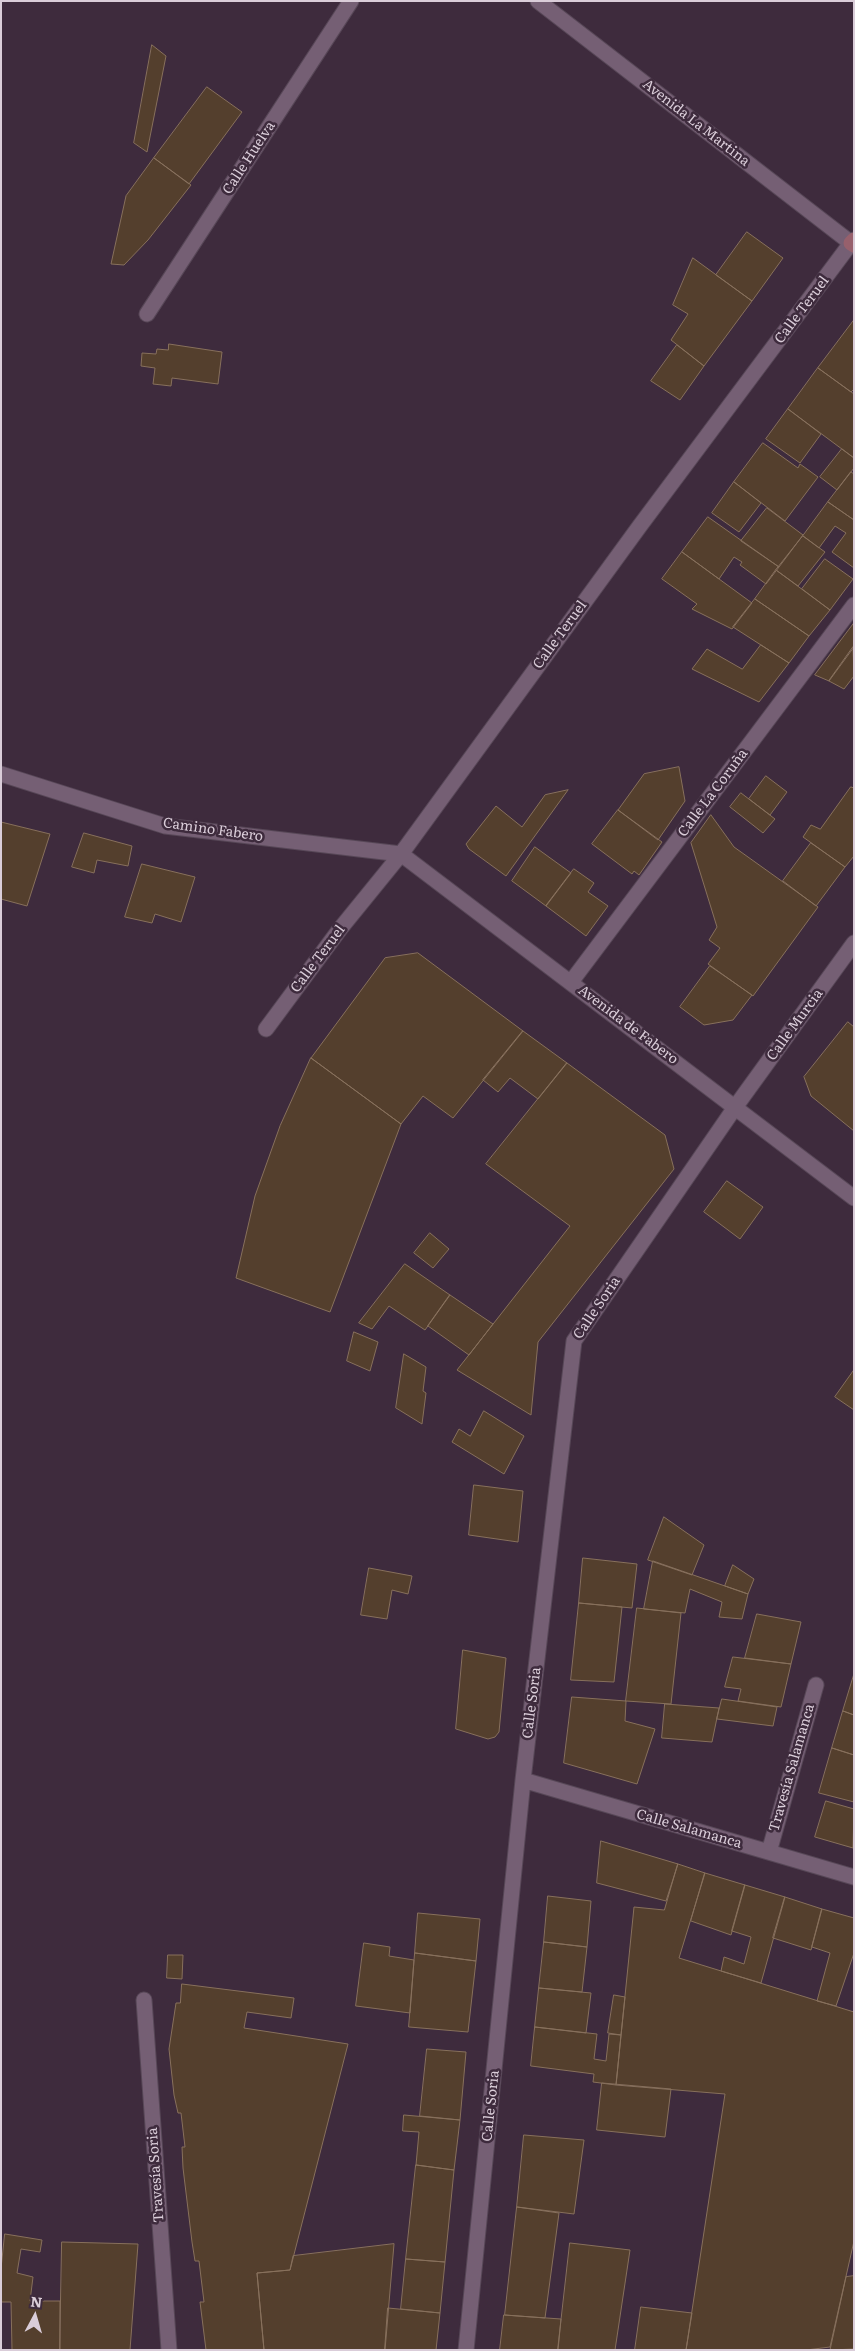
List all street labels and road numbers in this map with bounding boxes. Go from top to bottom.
street label: Avenida La Martina [639,76,753,170]
street label: Calle Huelva [219,118,279,198]
street label: Calle Teruel [771,273,833,347]
street label: Calle Teruel [530,598,590,672]
street label: Calle La Coruña [674,746,752,840]
street label: Camino Fabero [162,815,264,845]
street label: Calle Teruel [287,922,349,996]
street label: Avenida de Fabero [575,982,681,1068]
street label: Calle Murcia [763,986,827,1064]
street label: Calle Soria [570,1274,624,1342]
street label: Calle Soria [519,1666,545,1740]
street label: Travesía Salamanca [766,1702,818,1834]
street label: Calle Salamanca [634,1806,744,1852]
street label: Calle Soria [479,2069,503,2143]
street label: Travesía Soria [144,2127,168,2223]

